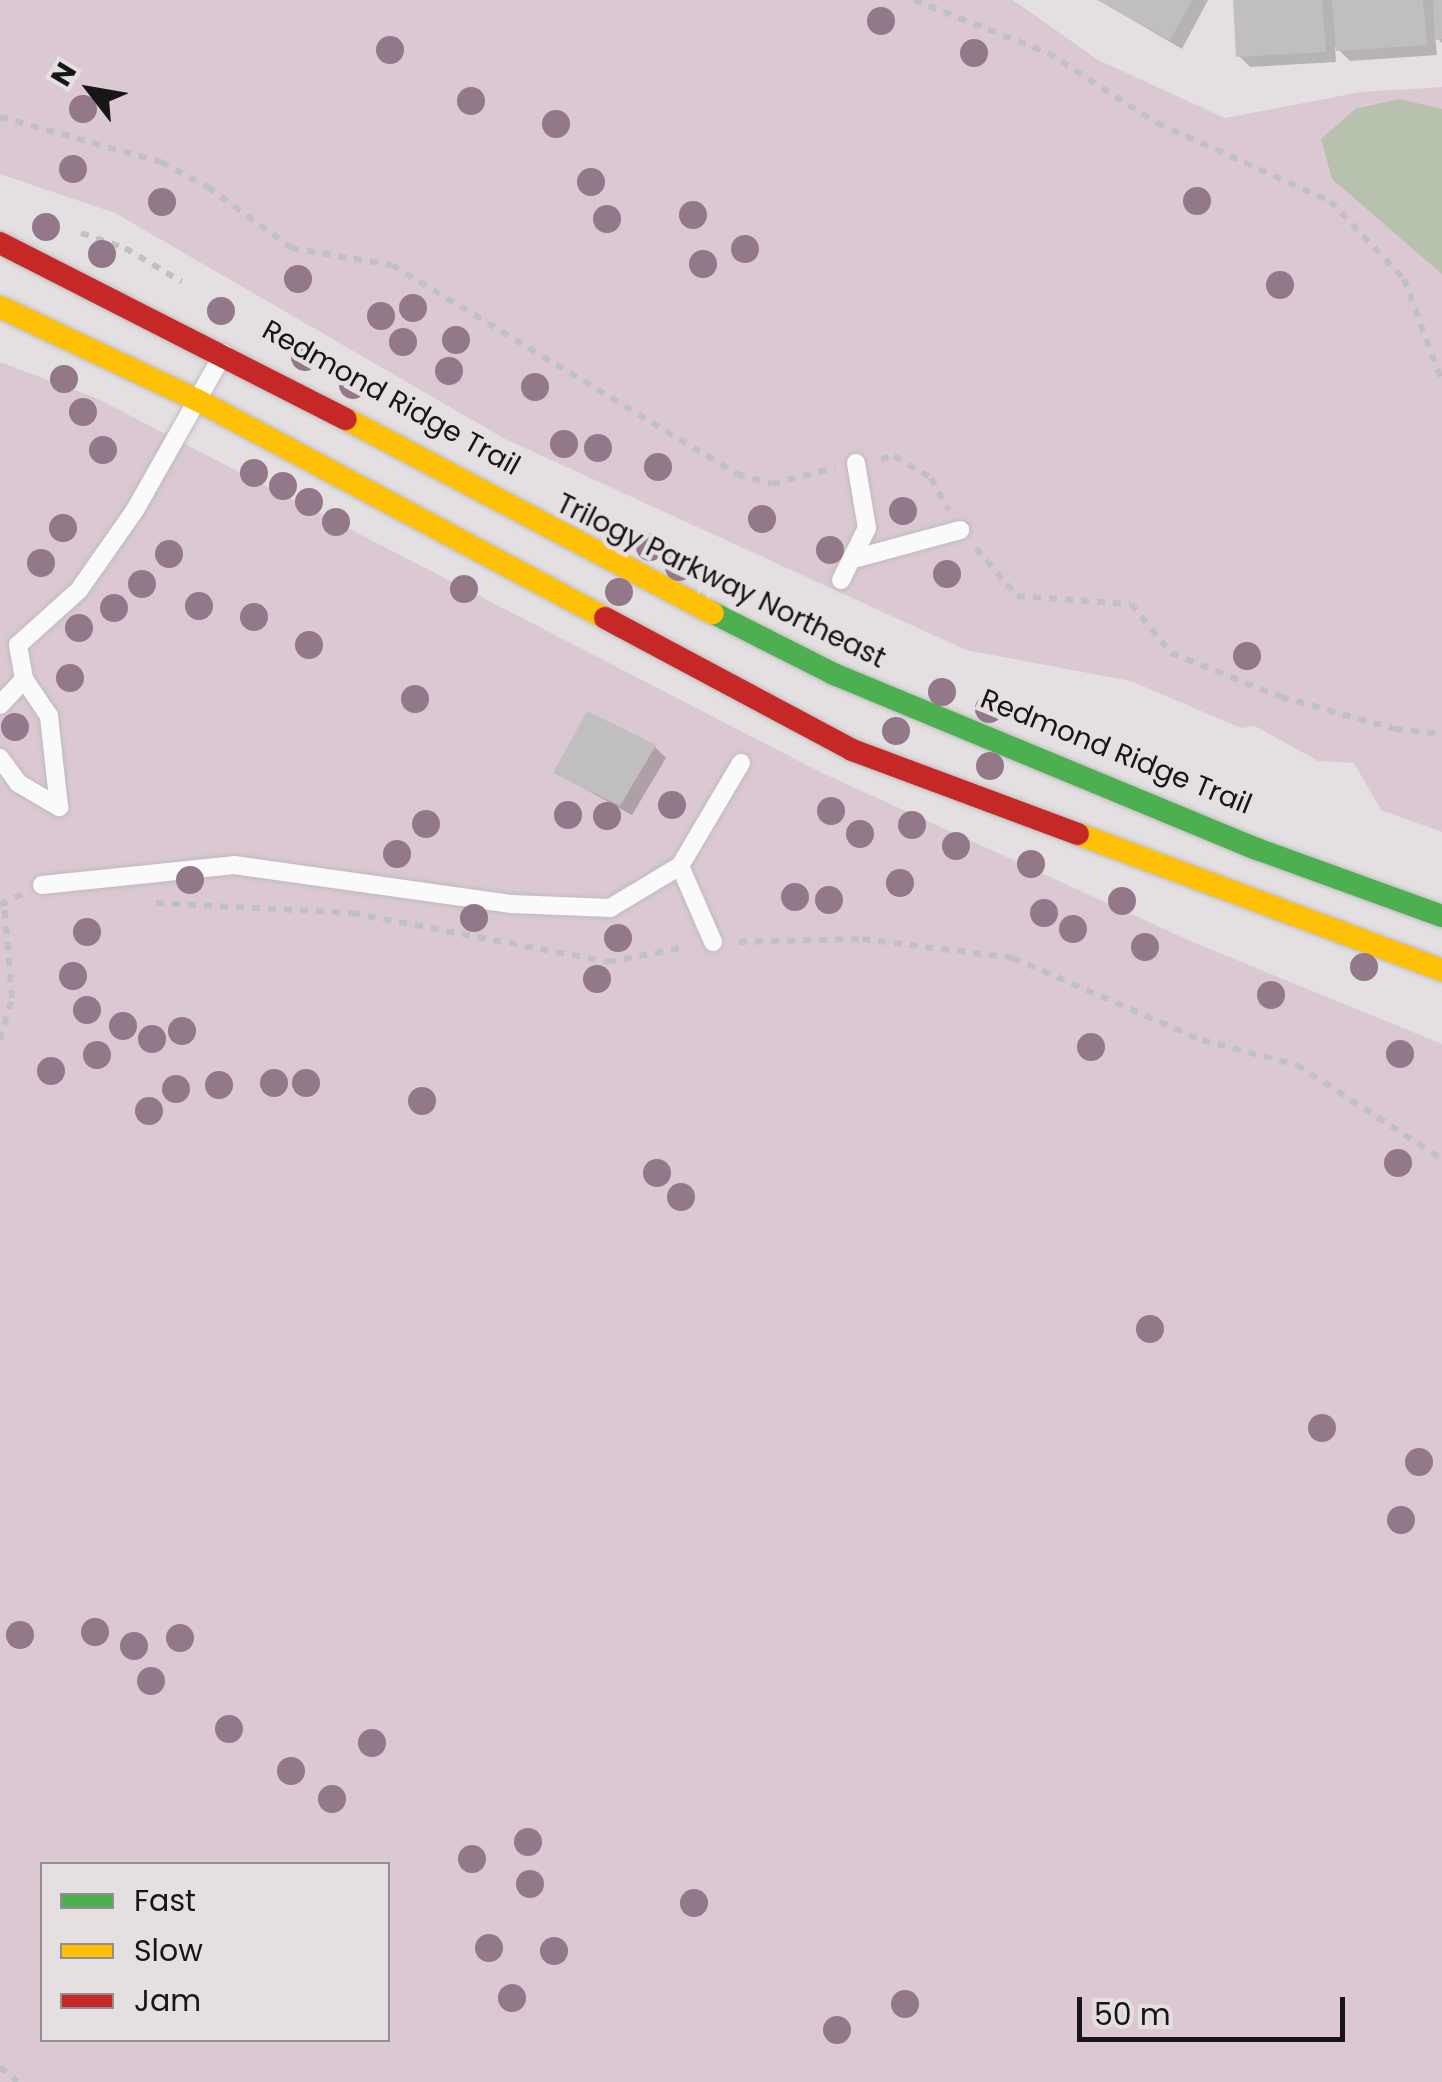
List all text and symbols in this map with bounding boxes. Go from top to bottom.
north arrow [40,40,140,140]
text: N [42,55,86,93]
street label: Redmond Ridge Trail [256,313,526,483]
street label: Trilogy Parkway Northeast [551,487,891,675]
street label: Redmond Ridge Trail [976,682,1256,822]
legend [40,1862,390,2042]
text: Fast [134,1879,196,1922]
text: Slow [134,1929,203,1972]
scale bar [1082,1977,1350,2039]
text: Jam [134,1979,201,2022]
text: 50 m [1094,1993,1171,2036]

